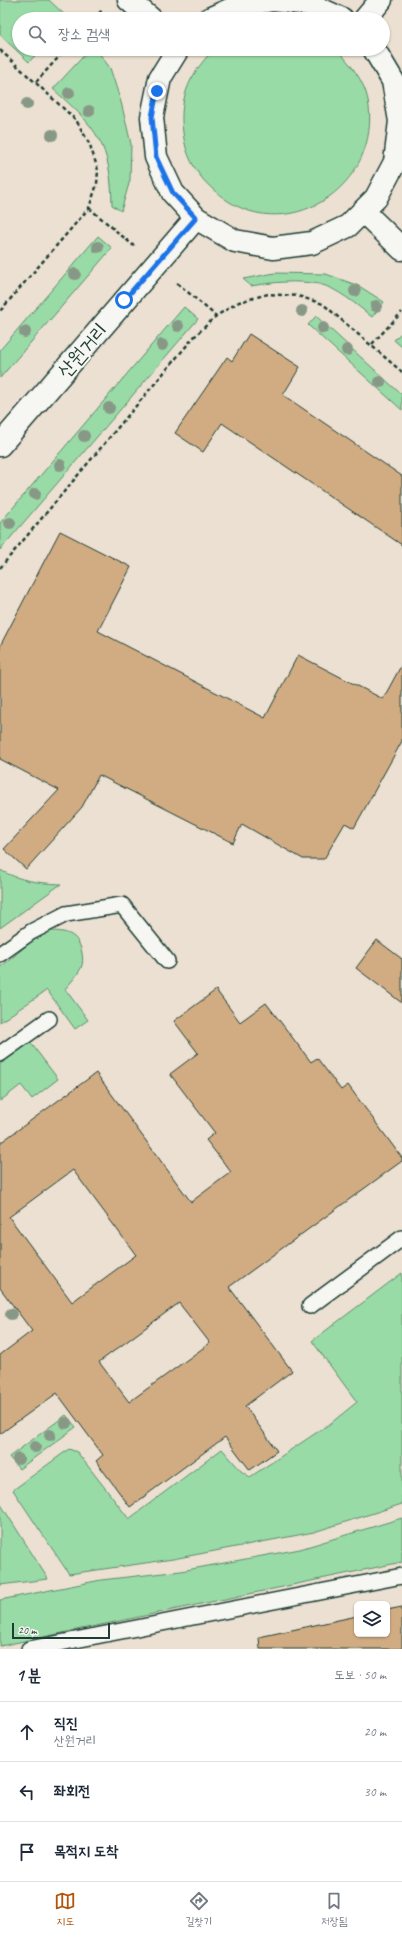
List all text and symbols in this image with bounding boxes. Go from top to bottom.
search box [12,12,390,56]
icon: search [26,23,48,45]
text: 장소 검색 [58,25,110,44]
route end [148,82,166,100]
route start [115,291,133,309]
street label: 산원거리 [52,318,113,383]
map controls [354,1601,390,1637]
button: layers [354,1601,390,1637]
scale bar [12,1621,110,1640]
text: 20 m [18,1623,37,1637]
text: 1 분 [16,1665,41,1686]
text: 도보 · 50 m [334,1667,386,1683]
text: 직진 [54,1714,78,1733]
icon: ahead [16,1721,38,1743]
text: 20 m [364,1724,386,1740]
text: 산원거리 [54,1733,96,1749]
icon: left [16,1781,38,1803]
text: 좌회전 [54,1782,90,1801]
text: 30 m [364,1784,386,1800]
icon: arrive [16,1841,38,1863]
text: 목적지 도착 [54,1842,118,1861]
tab: 지도 [54,1890,76,1929]
tab: 길찾기 [185,1890,212,1929]
tab: 저장됨 [321,1890,348,1929]

